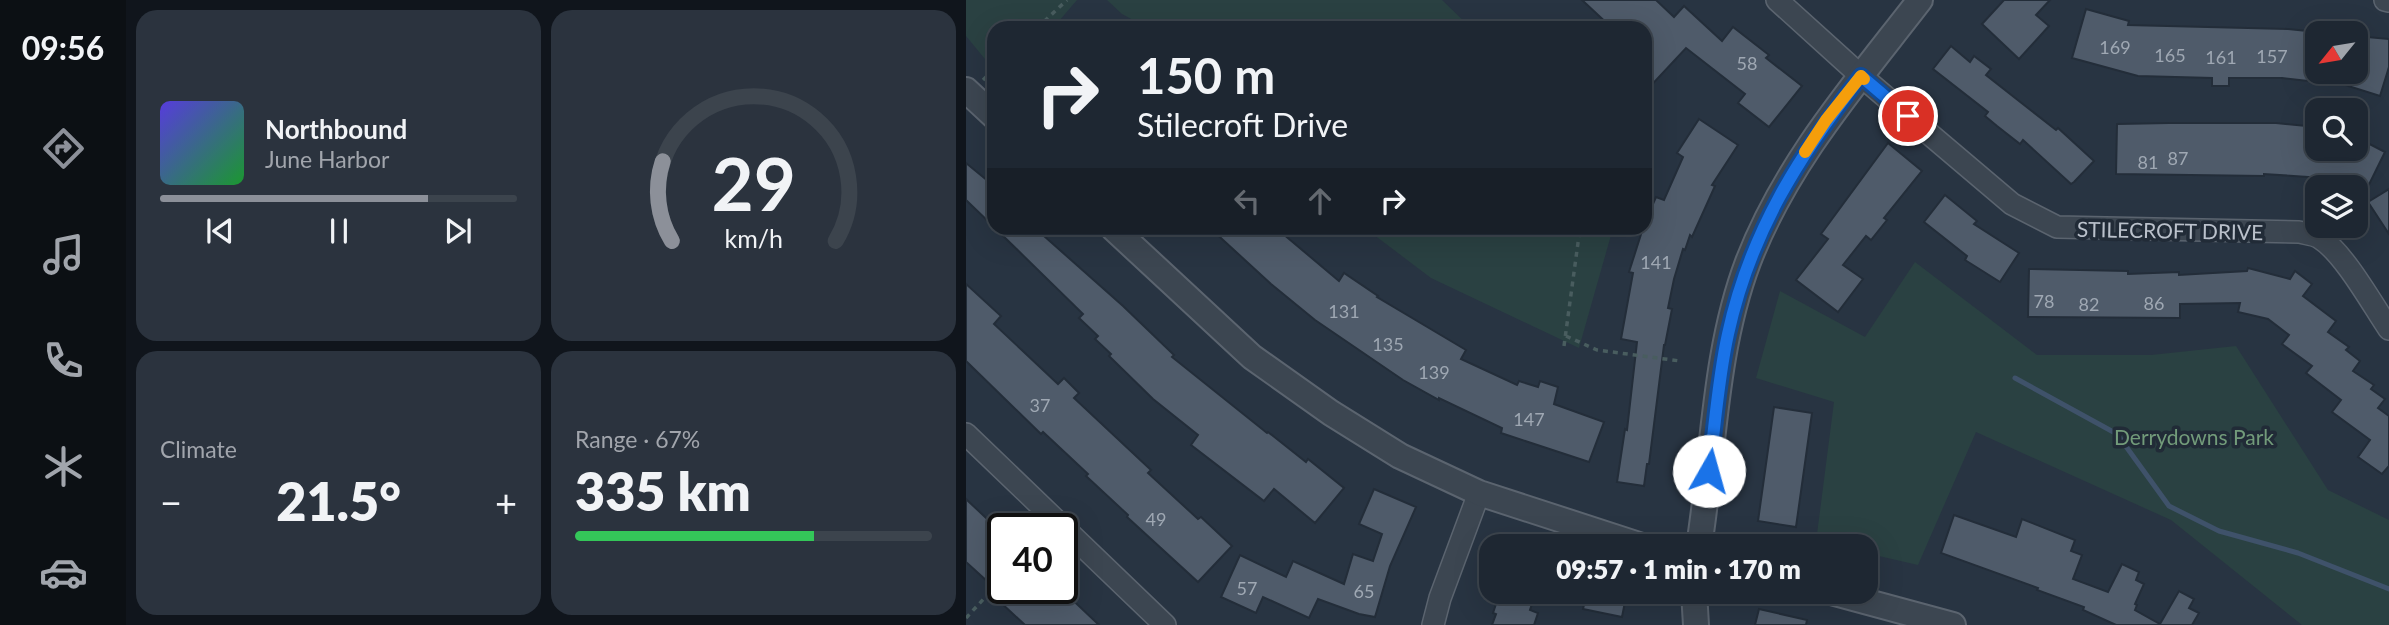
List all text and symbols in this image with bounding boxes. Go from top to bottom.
north arrow [2305,21,2368,84]
map controls [2305,21,2368,238]
text: 09:56 [22,28,104,67]
house number: 169 [2099,36,2131,58]
house number: 165 [2154,44,2186,66]
house number: 157 [2256,45,2288,67]
text: 150 m [1137,46,1275,104]
house number: 161 [2205,46,2237,68]
icon: right [1022,49,1113,140]
house number: 58 [1737,52,1757,74]
pin [1878,86,1938,146]
icon: arrive [1889,97,1927,135]
button: search [2305,98,2368,161]
text: Stilecroft Drive [1137,105,1348,144]
text: Northbound [265,113,407,145]
icon: directions [39,124,88,173]
text: 29 [711,140,796,228]
text: June Harbor [265,145,389,173]
house number: 87 [2168,147,2188,169]
house number: 81 [2138,151,2158,173]
button: layers [2305,175,2368,238]
icon: left [1228,182,1266,220]
icon: ahead [1301,182,1339,220]
icon: right [1374,182,1412,220]
icon: previous [201,212,239,250]
icon: pause [320,212,358,250]
icon: next [439,212,477,250]
street label: STILECROFT DRIVE [2077,216,2263,244]
text: km/h [724,223,783,253]
icon: music [39,230,88,279]
house number: 141 [1640,251,1672,273]
house number: 78 [2034,290,2054,312]
house number: 86 [2144,292,2164,314]
house number: 82 [2079,293,2099,315]
house number: 131 [1328,300,1360,322]
house number: 135 [1372,333,1404,355]
icon: phone [39,336,88,385]
house number: 139 [1418,361,1450,383]
house number: 37 [1030,394,1050,416]
house number: 147 [1513,408,1545,430]
park label: Derrydowns Park [2114,424,2274,449]
text: Range · 67% [575,425,700,453]
position arrow [1672,434,1746,508]
text: Climate [160,435,237,463]
icon: climate [39,442,88,491]
text: 335 km [575,460,751,522]
text: 21.5° [276,470,401,532]
text: − [160,479,182,525]
text: + [495,479,517,525]
house number: 49 [1146,508,1166,530]
speed limit sign: 40 [987,513,1078,604]
icon: car [39,548,88,597]
text: 09:57 · 1 min · 170 m [1556,553,1801,585]
house number: 57 [1237,577,1257,599]
house number: 65 [1354,580,1374,602]

